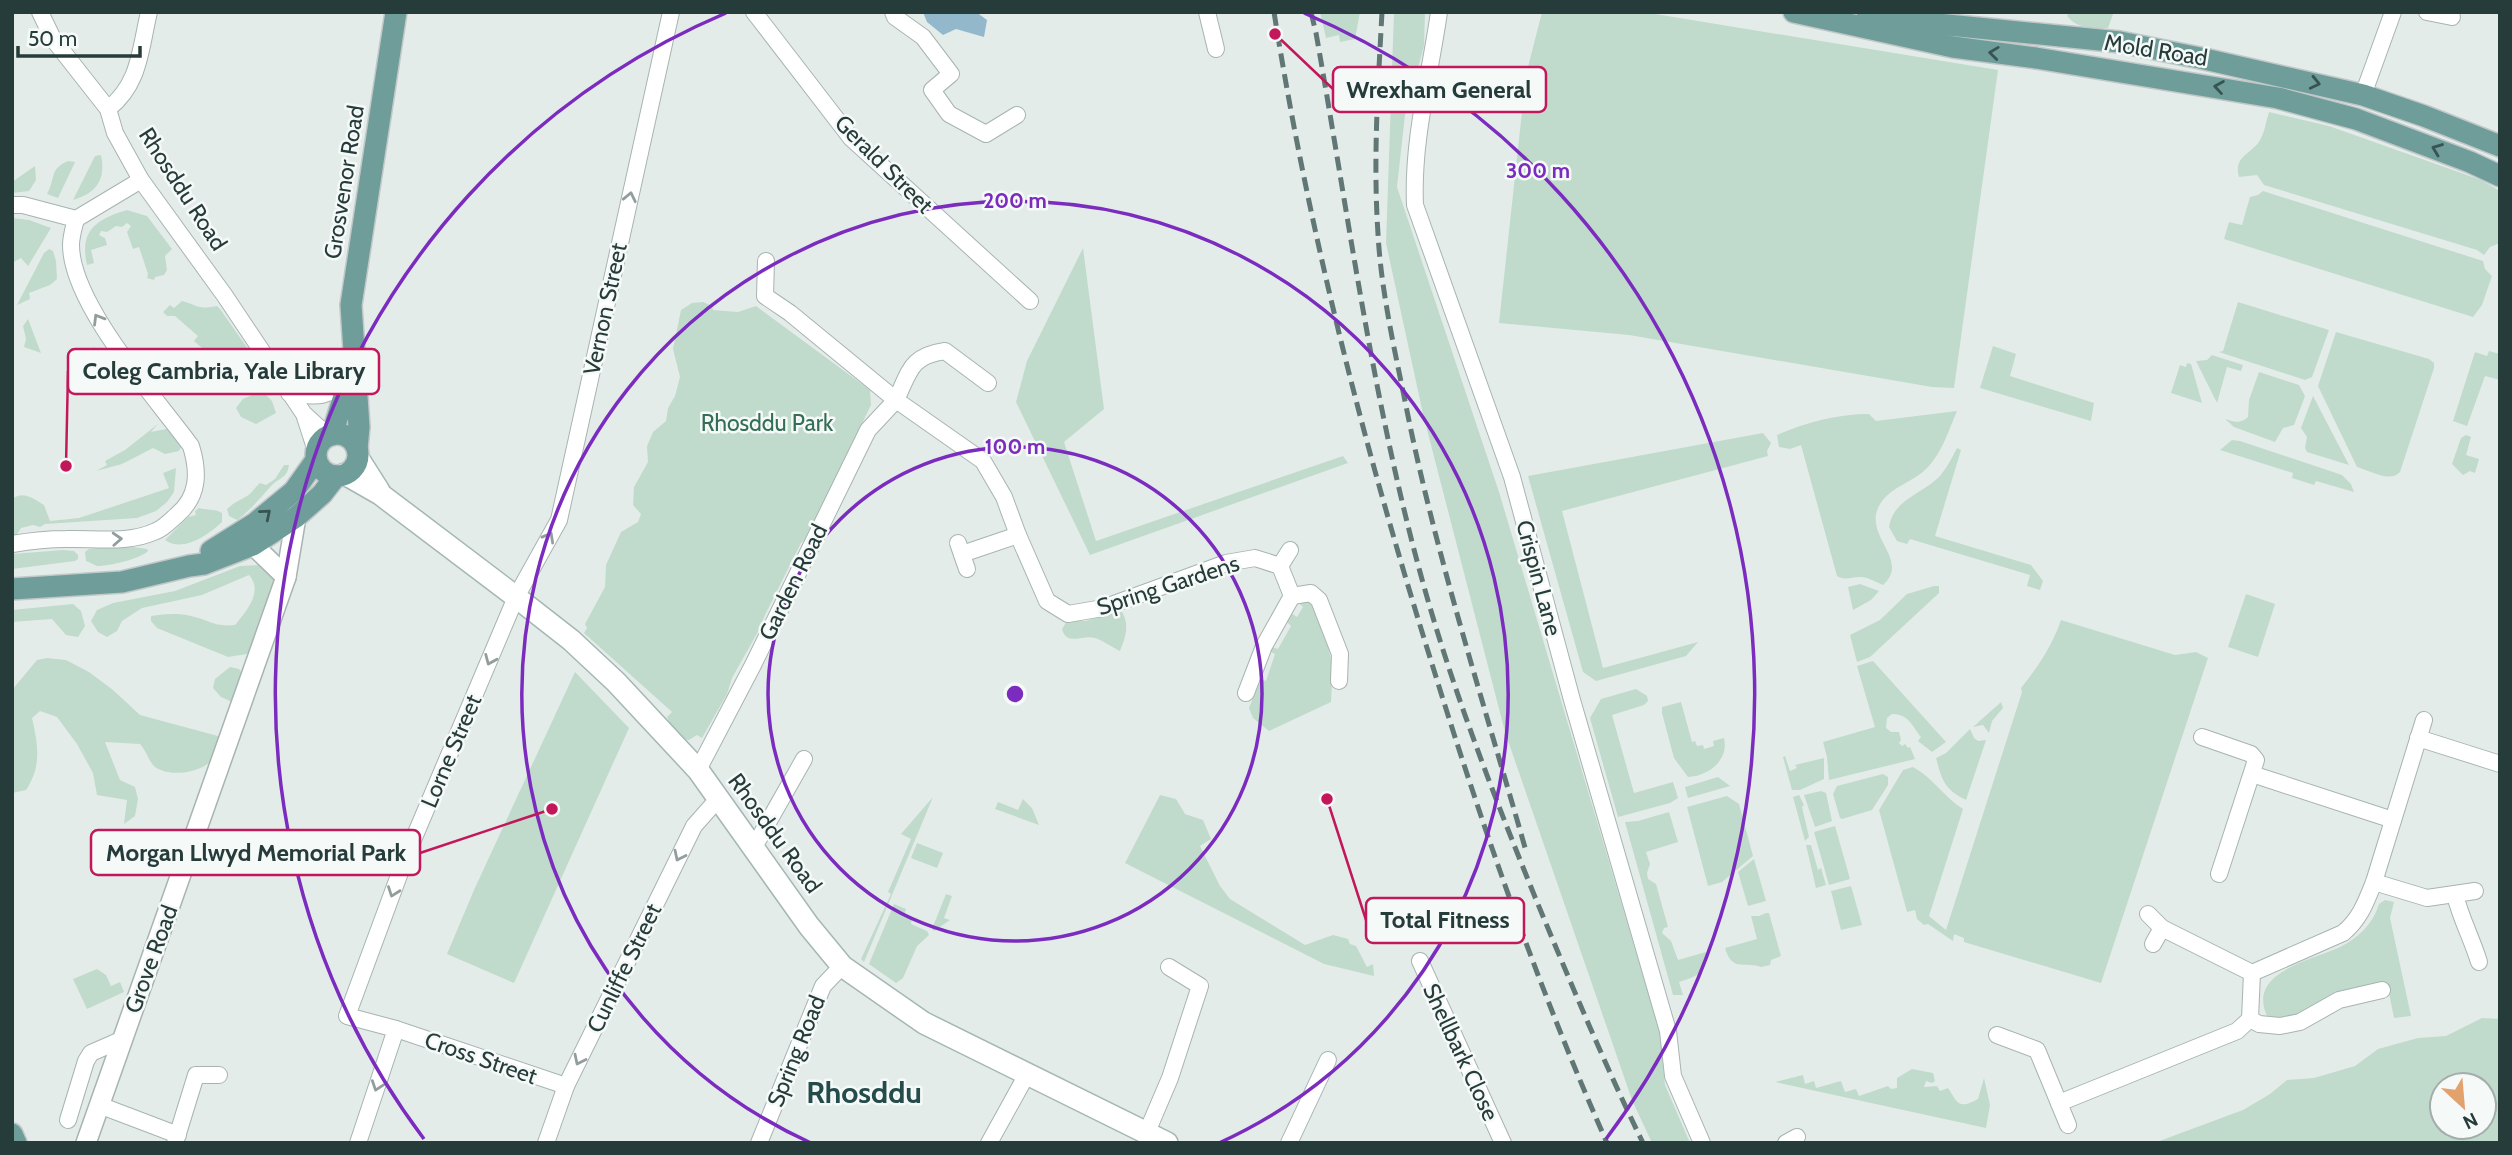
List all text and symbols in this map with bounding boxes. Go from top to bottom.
scale bar [18,14,140,58]
text: 50 m [28,26,77,51]
street label: Mold Road [2102,28,2210,72]
one-way arrow [1988,45,2000,60]
callout: Wrexham General [1333,67,1546,112]
text: Wrexham General [1346,75,1532,104]
one-way arrow [2309,75,2321,90]
one-way arrow [2213,80,2225,95]
street label: Grosvenor Road [318,103,370,261]
street label: Gerald Street [829,109,939,219]
street label: Rhosddu Road [133,122,233,256]
one-way arrow [2431,144,2443,158]
text: 300 m [1506,158,1570,183]
text: 200 m [983,188,1047,213]
one-way arrow [622,191,636,203]
street label: Vernon Street [577,240,633,378]
one-way arrow [93,313,106,326]
callout: Coleg Cambria, Yale Library [68,349,379,394]
text: Coleg Cambria, Yale Library [83,356,365,385]
park label: Rhosddu Park [701,409,834,437]
text: 100 m [985,434,1045,459]
one-way arrow [257,510,270,522]
street label: Crispin Lane [1510,517,1568,639]
street label: Garden Road [753,519,833,645]
one-way arrow [111,531,122,546]
one-way arrow [541,532,554,544]
street label: Spring Gardens [1093,549,1243,621]
one-way arrow [484,652,498,665]
centre of rings [1003,682,1027,706]
street label: Lorne Street [415,690,487,812]
street label: Rhosddu Road [722,768,828,898]
callout: Morgan Llwyd Memorial Park [91,830,420,875]
text: Morgan Llwyd Memorial Park [106,838,407,867]
one-way arrow [674,849,688,861]
one-way arrow [387,886,401,898]
callout: Total Fitness [1366,898,1524,943]
street label: Cunliffe Street [581,899,667,1037]
street label: Grove Road [119,901,183,1017]
text: Total Fitness [1380,905,1510,934]
street label: Shellbark Close [1417,979,1505,1125]
street label: Spring Road [761,991,831,1111]
street label: Cross Street [421,1026,541,1090]
one-way arrow [573,1053,587,1065]
north arrow [2428,1071,2498,1141]
district label: Rhosddu [806,1074,922,1111]
one-way arrow [371,1079,385,1092]
text: N [2459,1108,2481,1134]

